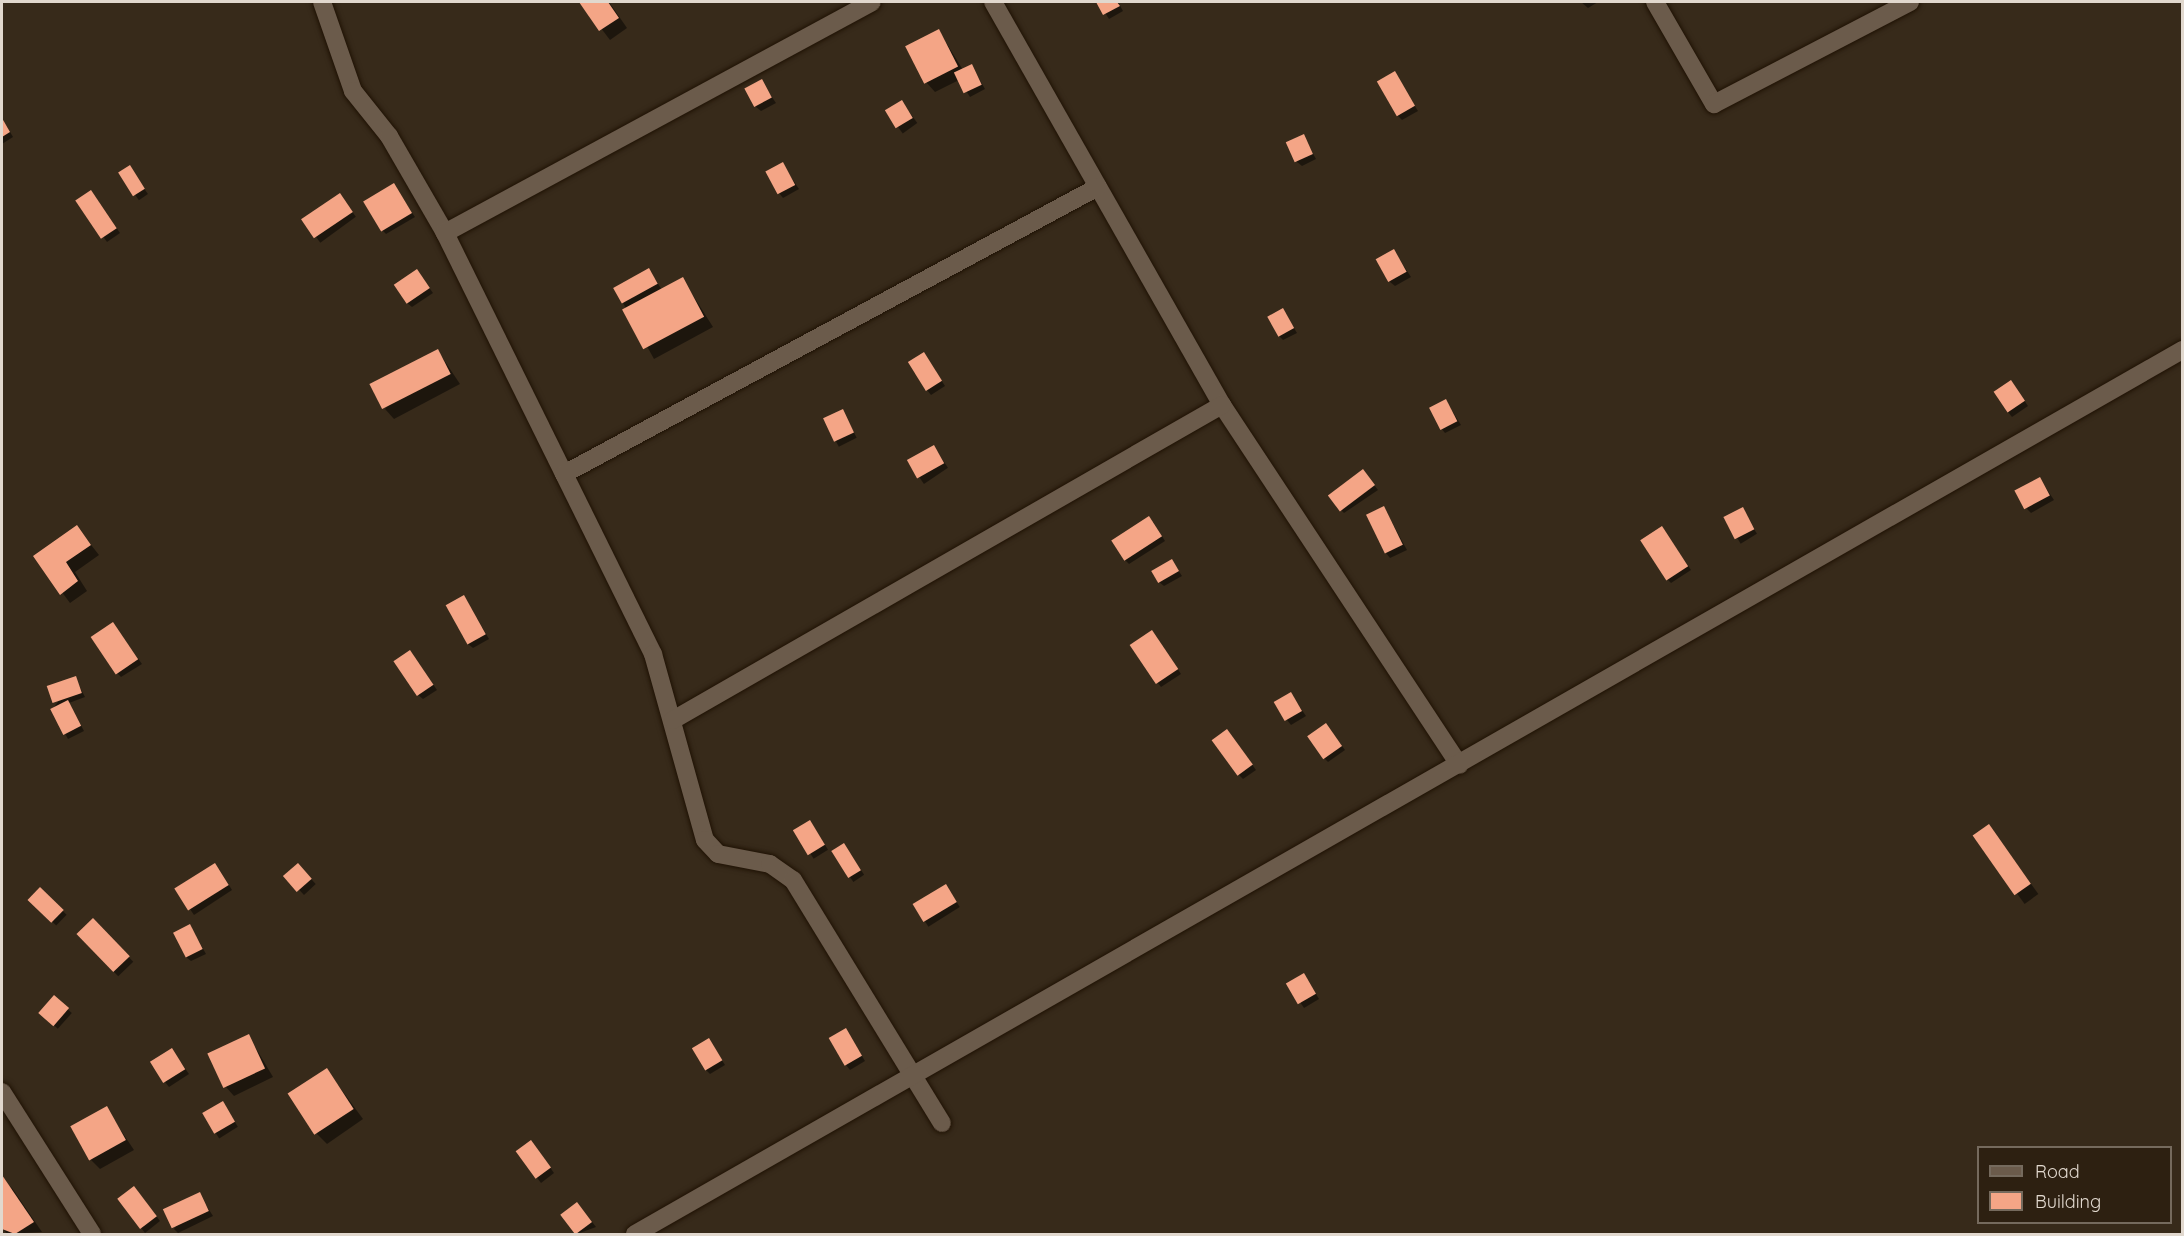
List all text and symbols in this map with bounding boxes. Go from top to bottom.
legend [1977,1146,2172,1224]
text: Road [2035,1160,2080,1183]
text: Building [2035,1190,2101,1213]

